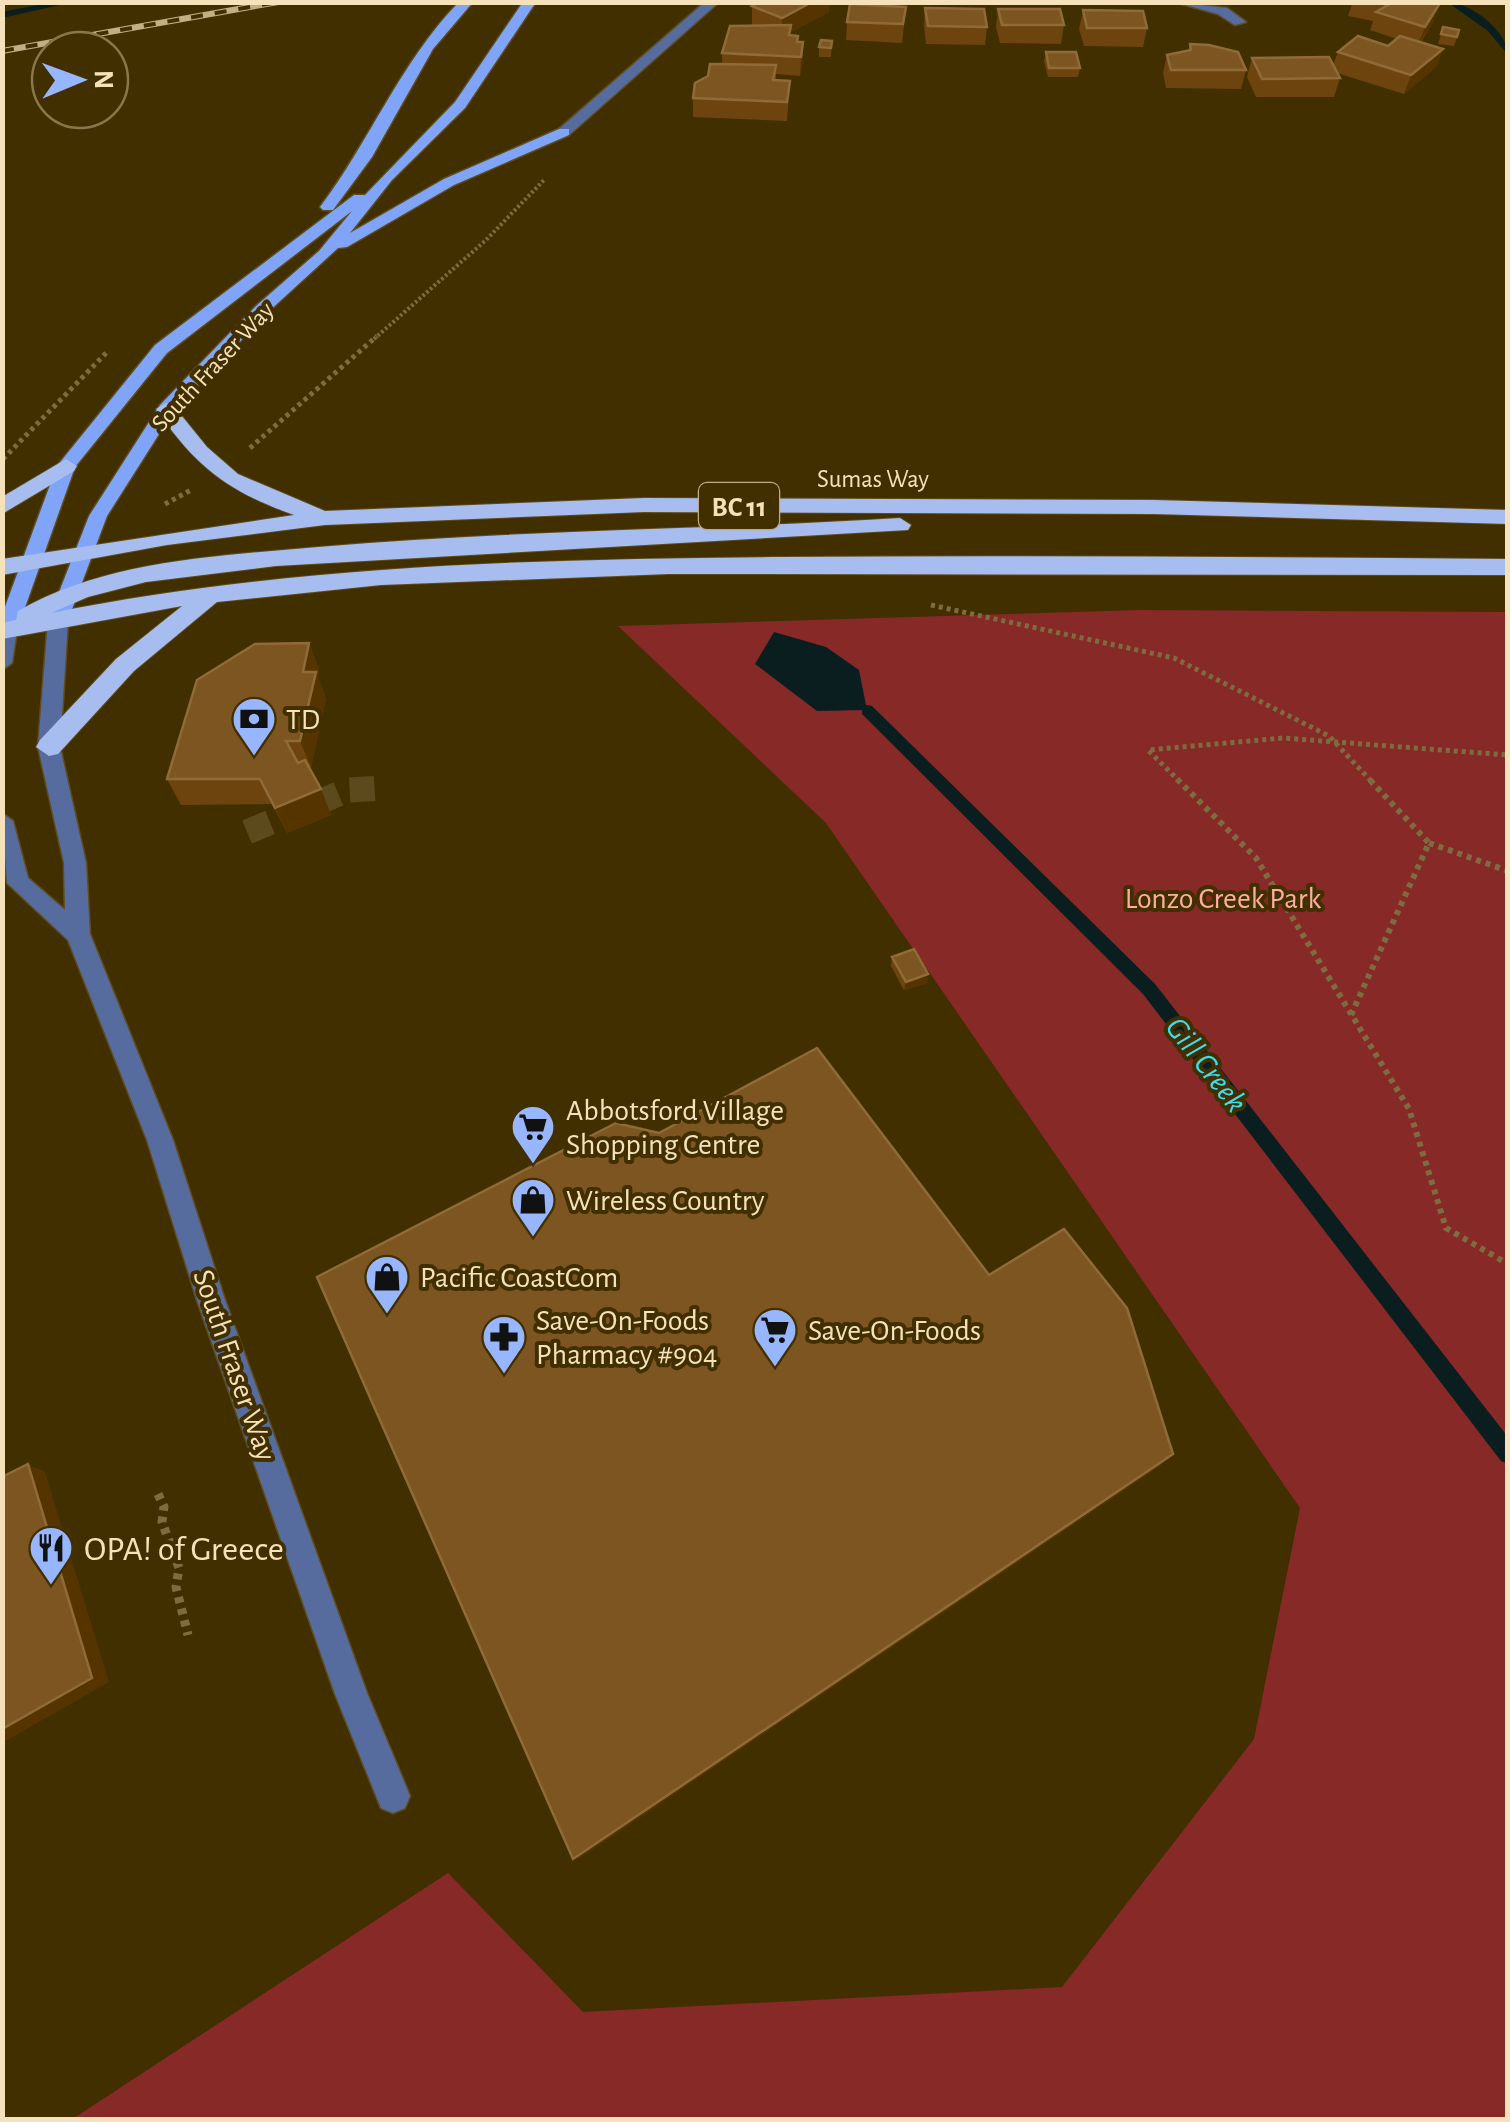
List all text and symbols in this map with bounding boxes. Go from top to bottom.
north arrow [30,30,130,130]
text: N [89,70,117,90]
street label: South Fraser Way [147,297,279,436]
street label: Sumas Way [817,467,929,492]
road number: BC 11 [699,483,779,529]
bank icon: TD [231,696,277,757]
place label: TD [286,705,320,735]
park label: Lonzo Creek Park [1125,884,1321,914]
water label: Gill Creek [1160,1011,1253,1118]
place label: Abbotsford Village Shopping Centre [566,1096,784,1160]
supermarket icon: Abbotsford Village Shopping Centre [510,1104,556,1165]
shop icon: Wireless Country [510,1177,556,1238]
place label: Wireless Country [566,1186,765,1216]
shop icon: Pacific CoastCom [364,1254,410,1315]
place label: Pacific CoastCom [420,1263,618,1293]
street label: South Fraser Way [187,1266,281,1465]
place label: Save-On-Foods Pharmacy #904 [536,1306,717,1370]
supermarket icon: Save-On-Foods [752,1307,798,1368]
pharmacy icon: Save-On-Foods Pharmacy #904 [481,1314,527,1375]
place label: Save-On-Foods [808,1316,981,1346]
restaurant icon: OPA! of Greece [28,1525,74,1586]
place label: OPA! of Greece [84,1532,284,1567]

